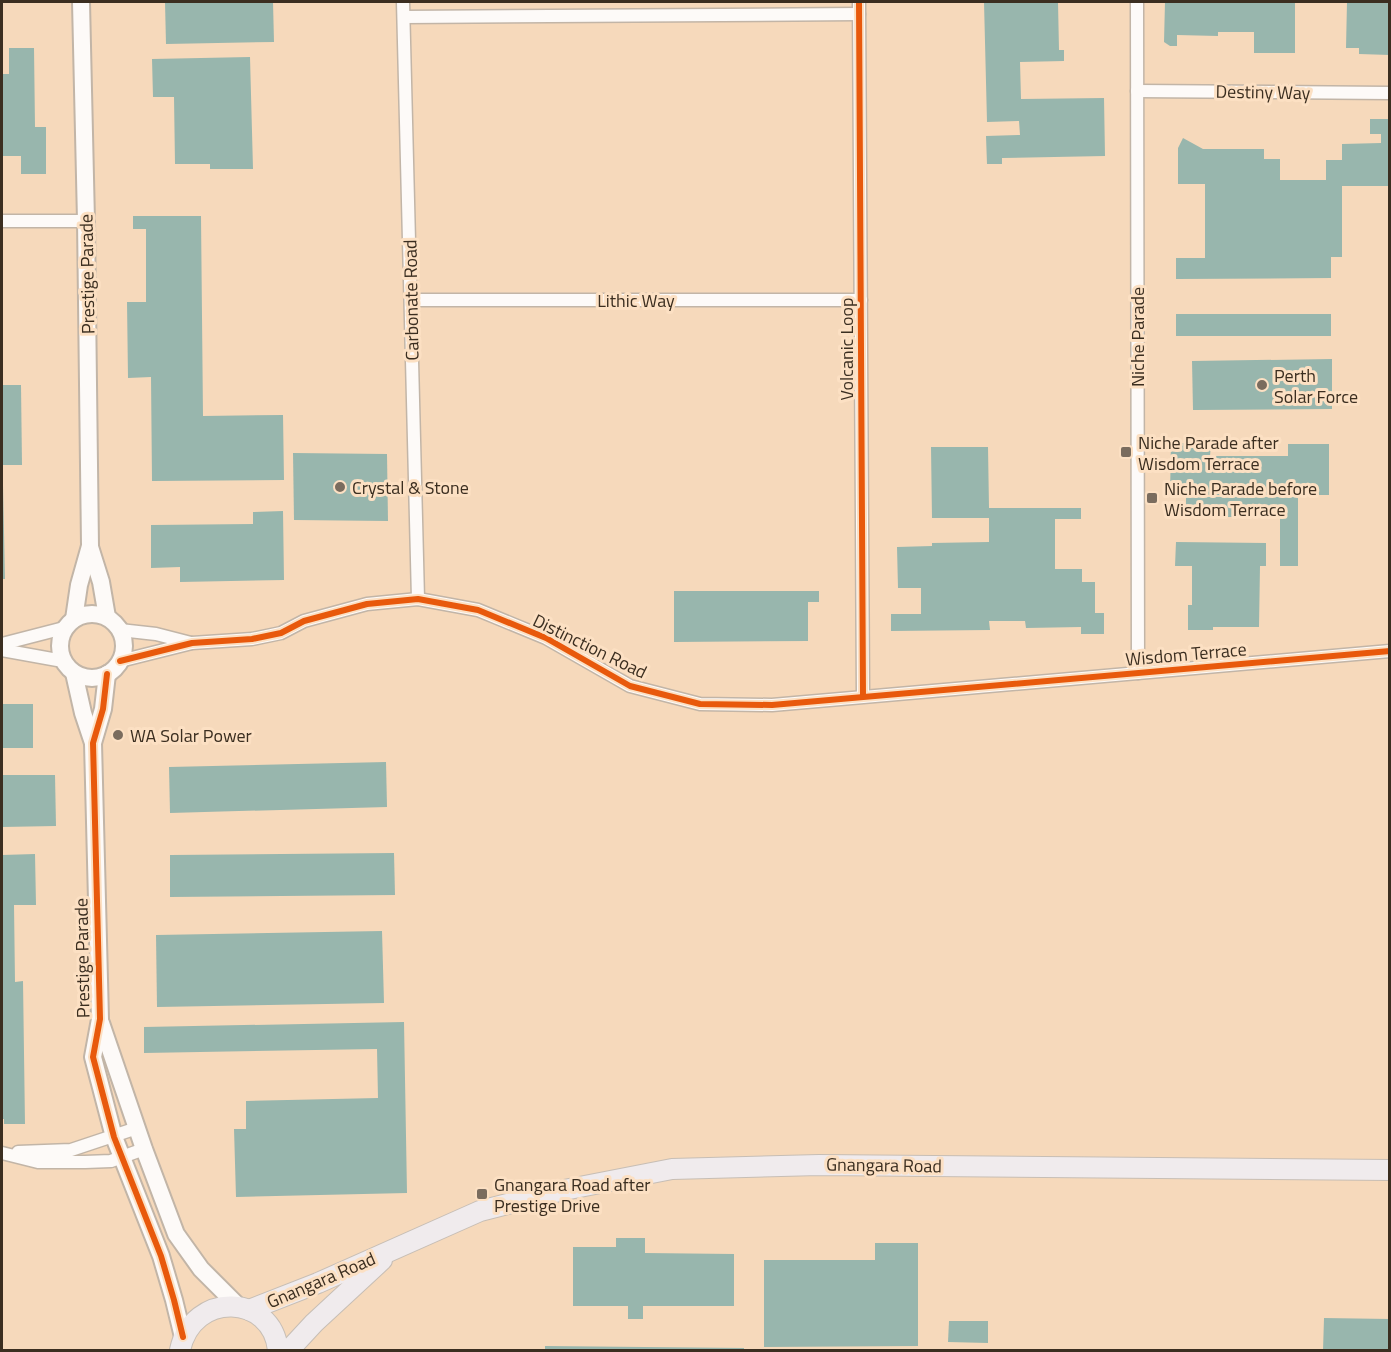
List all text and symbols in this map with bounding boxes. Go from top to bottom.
street label: Destiny Way [1215,78,1311,106]
street label: Prestige Parade [72,214,102,334]
street label: Carbonate Road [396,239,426,361]
street label: Lithic Way [597,287,675,314]
street label: Niche Parade [1124,287,1151,387]
street label: Volcanic Loop [833,298,860,400]
place label: Perth Solar Force [1274,362,1358,410]
marker: Perth Solar Force [1255,378,1269,392]
place label: Niche Parade after Wisdom Terrace [1138,429,1279,477]
marker: Niche Parade after Wisdom Terrace [1119,445,1133,459]
place label: Crystal & Stone [352,474,469,501]
place label: Niche Parade before Wisdom Terrace [1164,475,1317,523]
marker: Crystal & Stone [333,480,347,494]
marker: Niche Parade before Wisdom Terrace [1145,491,1159,505]
street label: Distinction Road [528,607,652,685]
street label: Wisdom Terrace [1124,635,1248,673]
place label: WA Solar Power [130,722,252,749]
marker: WA Solar Power [111,728,125,742]
street label: Prestige Parade [67,898,97,1018]
street label: Gnangara Road [826,1150,942,1180]
place label: Gnangara Road after Prestige Drive [494,1171,650,1219]
marker: Gnangara Road after Prestige Drive [475,1187,489,1201]
street label: Gnangara Road [262,1245,380,1315]

